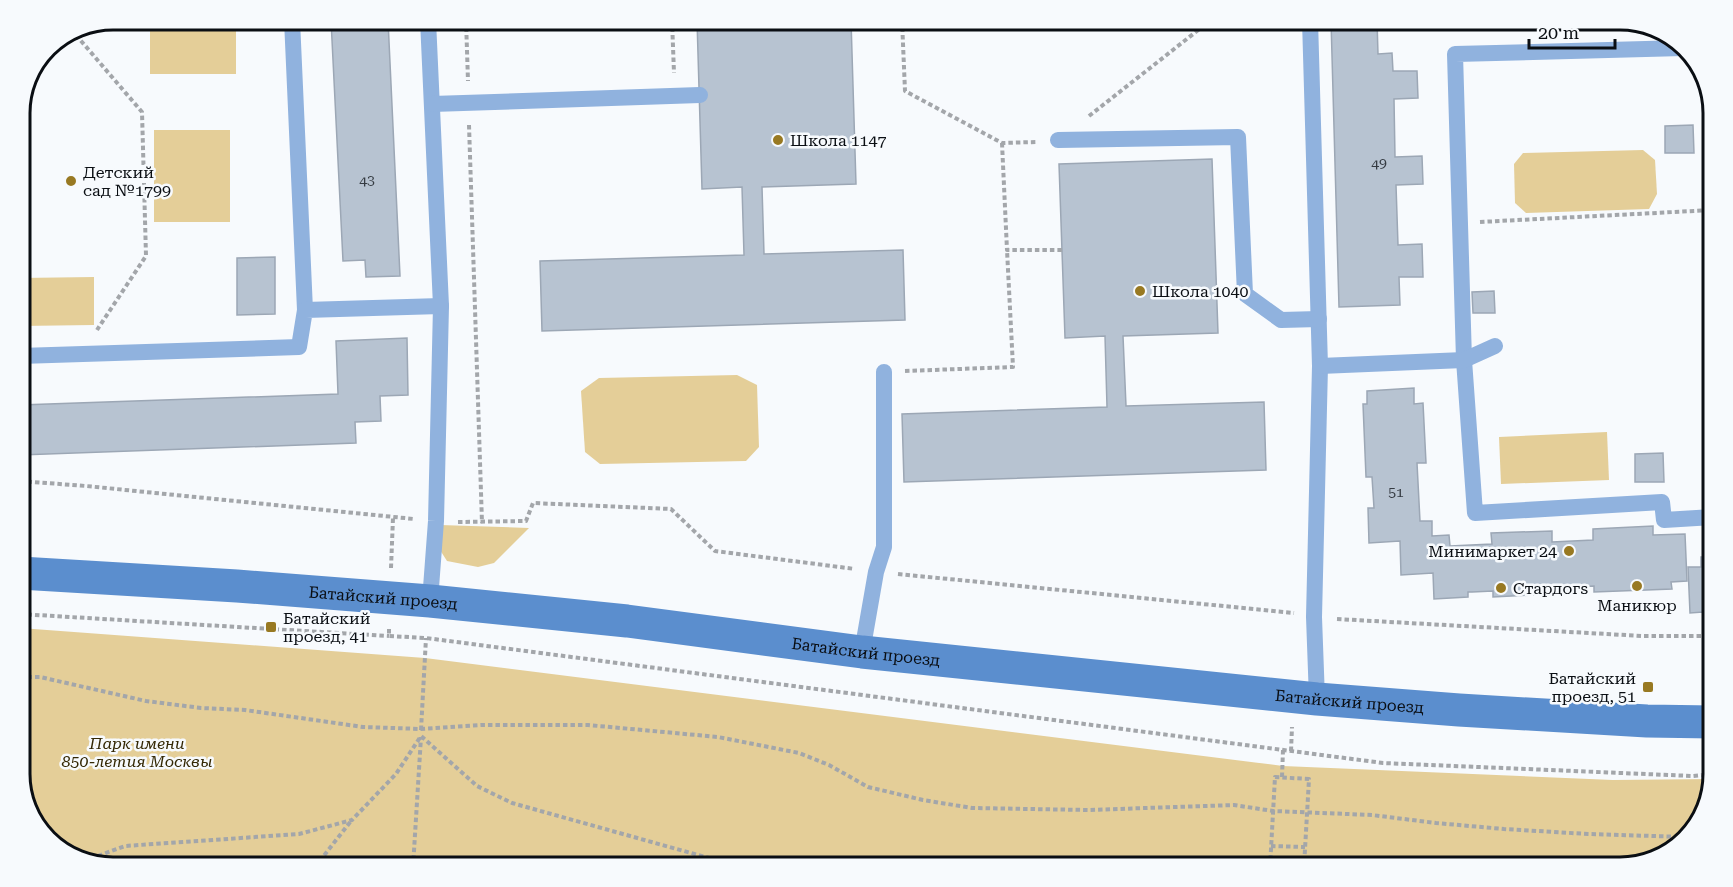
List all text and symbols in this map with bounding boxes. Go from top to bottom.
scale bar [1529,12,1614,50]
text: 20 m [1538,22,1579,43]
place label: Школа 1147 [790,131,887,150]
marker: Школа 1147 [771,133,785,147]
house number: 49 [1371,155,1387,171]
place label: Детский сад №1799 [83,163,171,200]
house number: 43 [359,172,375,188]
marker: Детский сад №1799 [64,174,78,188]
place label: Школа 1040 [1152,282,1249,301]
marker: Школа 1040 [1133,284,1147,298]
house number: 51 [1388,484,1404,500]
place label: Минимаркет 24 [1428,542,1557,561]
marker: Минимаркет 24 [1562,544,1576,558]
place label: Стардогs [1513,579,1588,598]
marker: Маникюр [1630,579,1644,593]
marker: Стардогs [1494,581,1508,595]
street label: Батайский проезд [308,582,459,613]
place label: Маникюр [1597,596,1677,615]
place label: Батайский проезд, 41 [283,609,371,646]
marker: Батайский проезд, 41 [264,620,278,634]
street label: Батайский проезд [791,633,941,670]
place label: Батайский проезд, 51 [1548,669,1636,706]
marker: Батайский проезд, 51 [1641,680,1655,694]
street label: Батайский проезд [1274,685,1425,717]
park label: Парк имени 850-летия Москвы [62,734,212,771]

